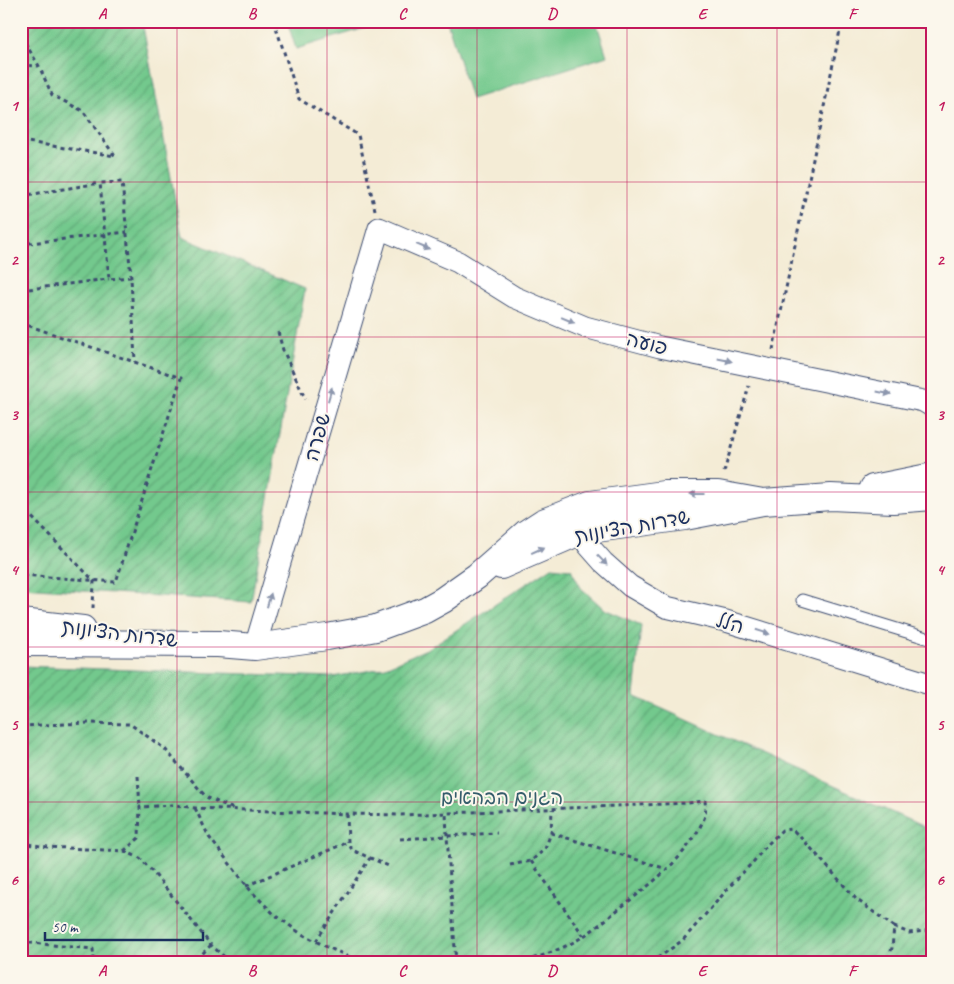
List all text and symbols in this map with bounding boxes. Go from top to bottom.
text: A [98,4,108,24]
text: B [248,4,258,24]
text: C [398,4,408,24]
text: D [547,4,558,24]
text: E [698,4,709,24]
text: F [848,4,859,24]
text: 1 [10,96,19,116]
text: 1 [936,96,945,116]
one-way arrow [416,243,430,251]
text: 2 [10,250,19,270]
text: 2 [936,250,945,270]
one-way arrow [561,316,575,324]
street label: פועה [624,326,670,361]
one-way arrow [718,357,734,365]
one-way arrow [326,386,334,401]
one-way arrow [877,390,893,398]
text: 3 [10,405,19,425]
text: 3 [936,405,945,425]
street label: שפרה [299,410,336,464]
one-way arrow [689,490,705,498]
street label: שדרות הציונות [572,504,692,549]
one-way arrow [531,545,545,553]
one-way arrow [596,554,608,566]
text: 4 [10,560,19,580]
text: 4 [936,560,945,580]
one-way arrow [266,592,274,607]
street label: הלל [713,608,747,639]
street label: שדרות הציונות [60,614,180,653]
one-way arrow [755,629,770,637]
text: 5 [11,715,20,735]
text: 5 [937,715,946,735]
park label: הגנים הבהאים [441,785,563,810]
text: 6 [10,870,19,890]
text: 6 [936,870,945,890]
scale bar [45,909,202,941]
text: 50 m [52,918,79,937]
text: A [98,961,108,981]
text: B [248,961,258,981]
text: C [398,961,408,981]
text: D [547,961,558,981]
text: E [698,961,709,981]
text: F [848,961,859,981]

